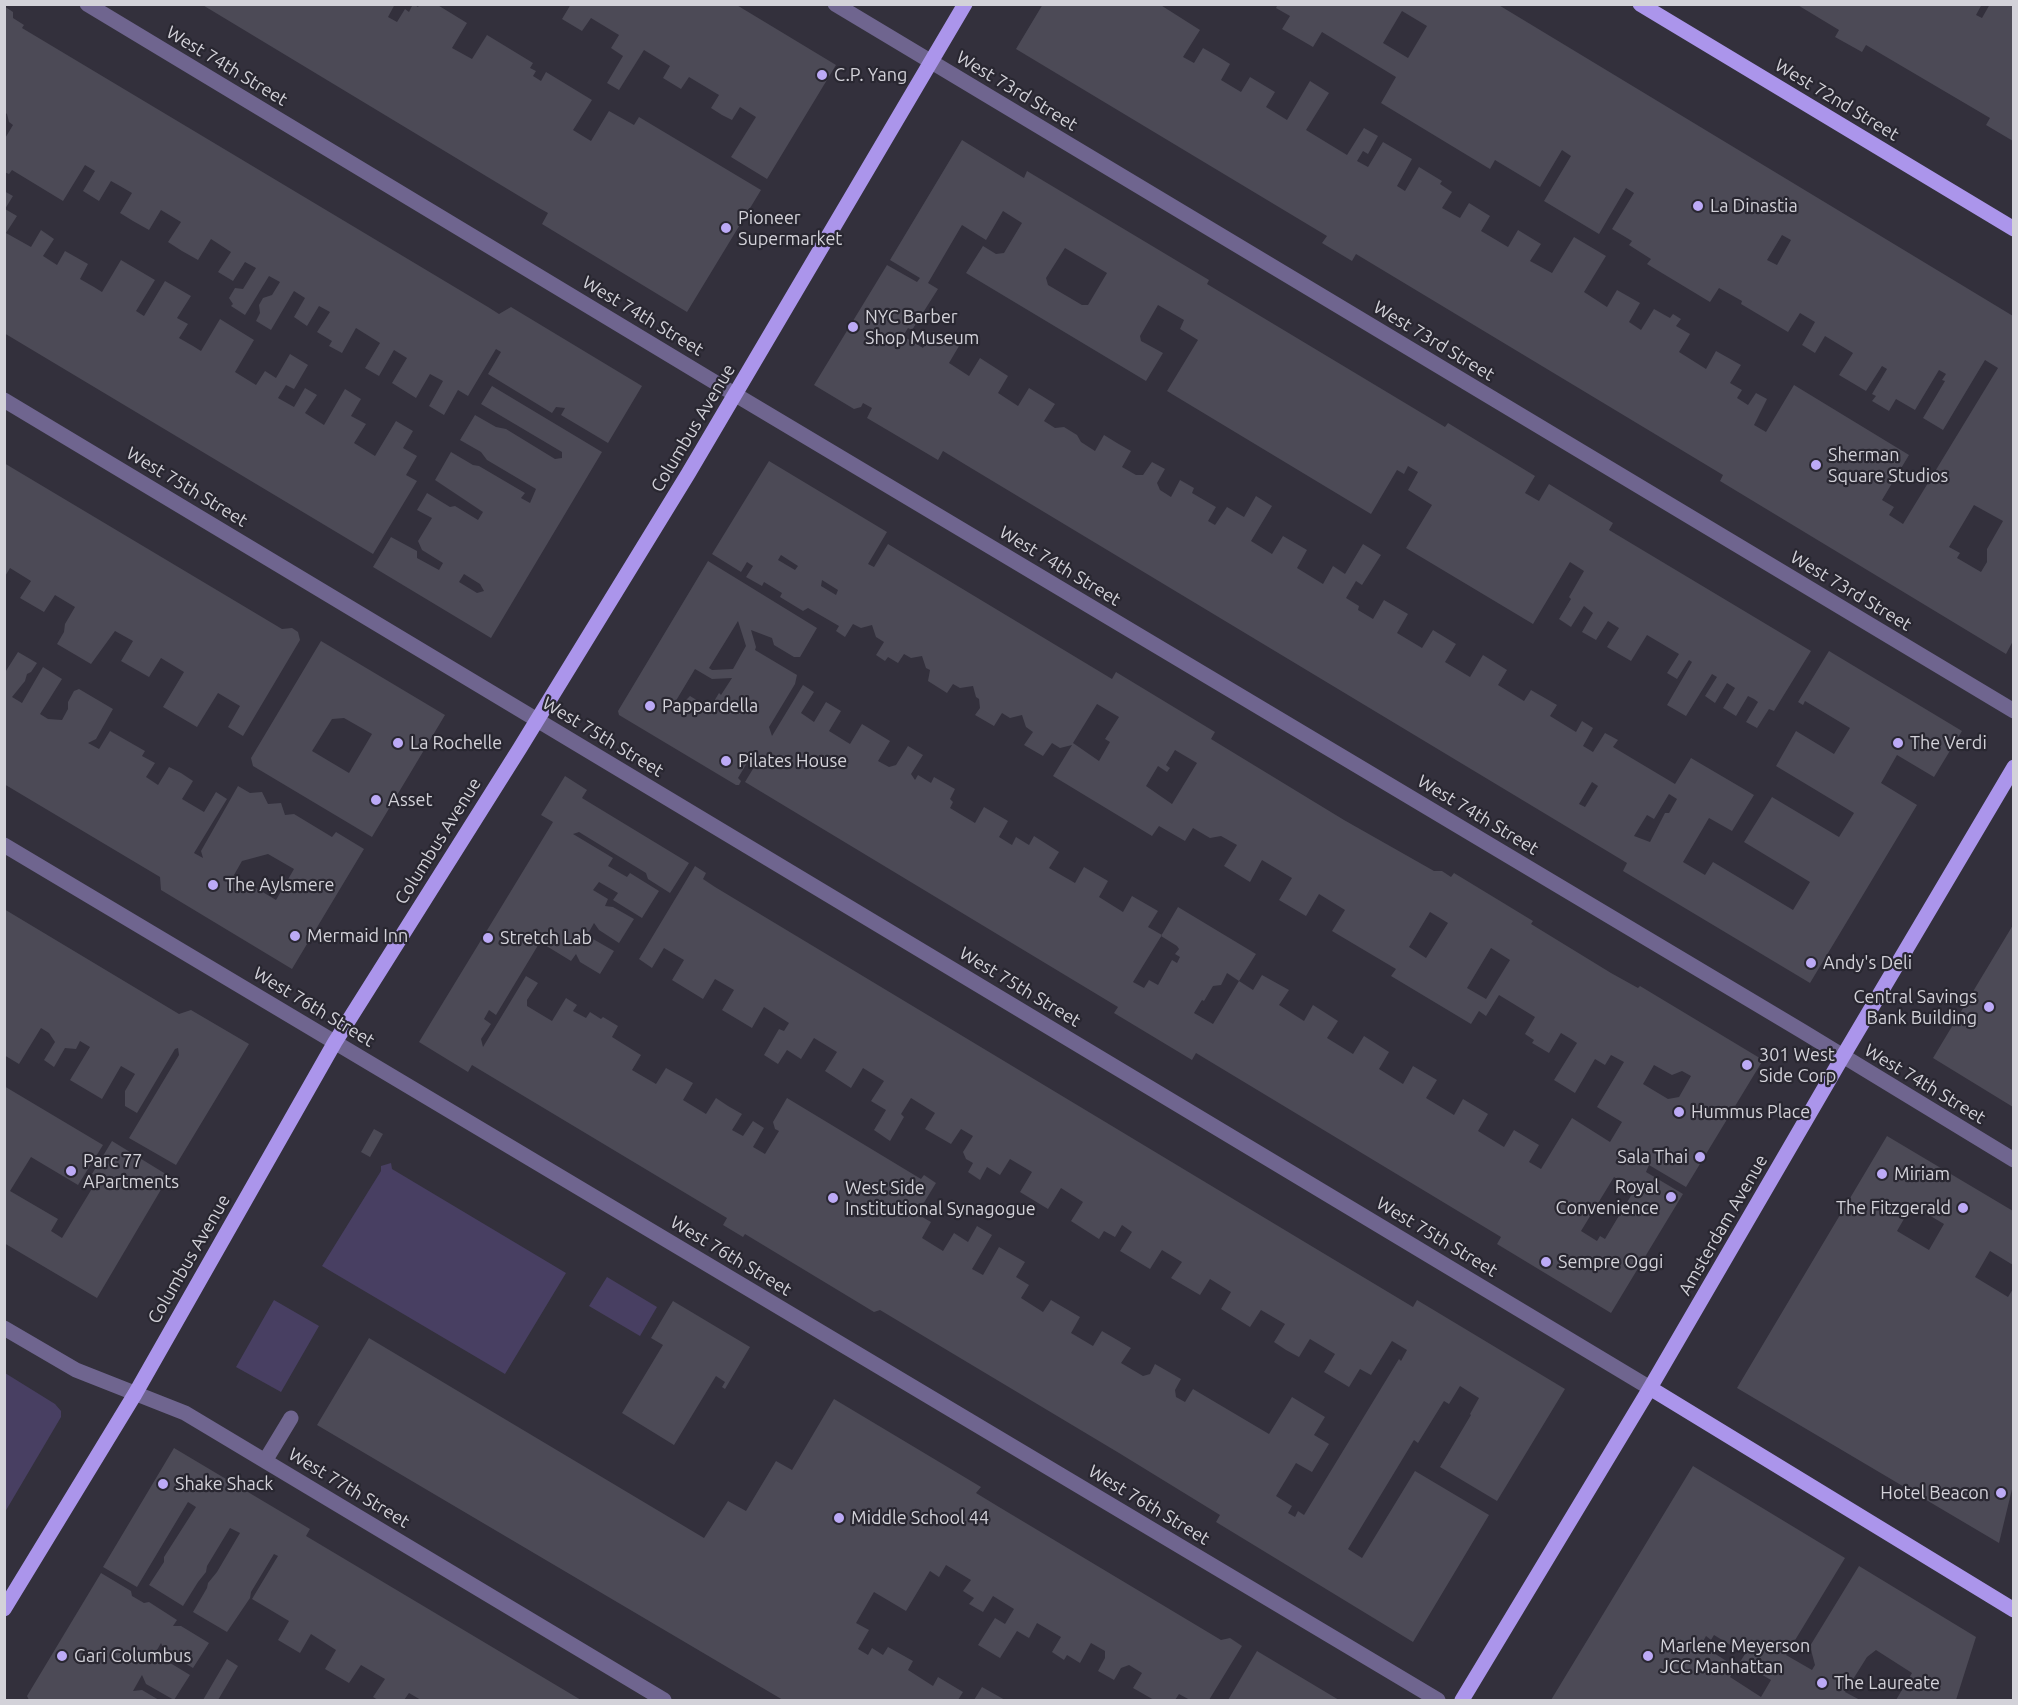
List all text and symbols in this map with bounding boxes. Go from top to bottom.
street label: West 74th Street [163,21,291,111]
street label: West 73rd Street [953,46,1081,136]
street label: West 72nd Street [1771,54,1903,146]
place label: C.P. Yang [834,64,907,86]
marker: C.P. Yang [815,68,829,82]
place label: La Dinastia [1710,195,1798,217]
marker: La Dinastia [1691,199,1705,213]
place label: Pioneer Supermarket [738,207,842,250]
marker: Pioneer Supermarket [719,221,733,235]
street label: West 74th Street [579,271,707,361]
street label: West 73rd Street [1370,296,1498,386]
place label: NYC Barber Shop Museum [865,306,979,348]
marker: NYC Barber Shop Museum [846,320,860,334]
street label: Columbus Avenue [646,360,740,496]
street label: West 75th Street [123,442,251,532]
place label: Sherman Square Studios [1828,444,1948,486]
marker: Sherman Square Studios [1809,458,1823,472]
street label: West 74th Street [996,521,1124,611]
street label: West 73rd Street [1787,546,1915,636]
street label: West 75th Street [539,692,667,782]
place label: Pappardella [662,695,758,717]
marker: Pappardella [643,699,657,713]
place label: La Rochelle [410,732,502,754]
place label: The Verdi [1910,732,1987,754]
marker: La Rochelle [391,736,405,750]
marker: The Verdi [1891,736,1905,750]
place label: Pilates House [738,750,847,772]
marker: Pilates House [719,754,733,768]
street label: West 74th Street [1414,770,1542,860]
street label: Columbus Avenue [390,774,486,908]
place label: Asset [388,789,433,811]
marker: Asset [369,793,383,807]
place label: The Aylsmere [225,874,334,896]
marker: The Aylsmere [206,878,220,892]
place label: Mermaid Inn [307,925,408,947]
place label: Stretch Lab [500,927,592,949]
marker: Mermaid Inn [288,929,302,943]
marker: Stretch Lab [481,931,495,945]
street label: West 75th Street [956,942,1084,1032]
place label: Andy's Deli [1823,952,1912,974]
marker: Andy's Deli [1804,956,1818,970]
street label: West 76th Street [250,962,378,1052]
place label: Central Savings Bank Building [1854,986,1977,1028]
marker: Central Savings Bank Building [1982,1000,1996,1014]
street label: West 74th Street [1861,1039,1989,1129]
place label: 301 West Side Corp [1759,1044,1836,1086]
marker: 301 West Side Corp [1740,1058,1754,1072]
place label: Hummus Place [1691,1101,1810,1123]
marker: Hummus Place [1672,1105,1686,1119]
place label: Sala Thai [1617,1146,1688,1168]
place label: Parc 77 APartments [83,1150,179,1192]
marker: Sala Thai [1693,1150,1707,1164]
street label: Amsterdam Avenue [1674,1151,1772,1299]
place label: Miriam [1894,1163,1950,1185]
marker: Parc 77 APartments [64,1164,78,1178]
marker: Miriam [1875,1167,1889,1181]
place label: Royal Convenience [1555,1176,1659,1218]
place label: West Side Institutional Synagogue [845,1177,1036,1220]
marker: Royal Convenience [1664,1190,1678,1204]
street label: Columbus Avenue [143,1191,235,1327]
marker: West Side Institutional Synagogue [826,1191,840,1205]
street label: West 75th Street [1373,1192,1501,1282]
place label: The Fitzgerald [1836,1197,1951,1219]
marker: The Fitzgerald [1956,1201,1970,1215]
street label: West 76th Street [667,1211,795,1301]
place label: Sempre Oggi [1558,1251,1663,1273]
marker: Sempre Oggi [1539,1255,1553,1269]
street label: West 77th Street [285,1443,413,1533]
street label: West 76th Street [1085,1460,1213,1550]
place label: Shake Shack [175,1473,273,1495]
marker: Shake Shack [156,1477,170,1491]
place label: Hotel Beacon [1880,1482,1989,1504]
marker: Hotel Beacon [1994,1486,2008,1500]
place label: Middle School 44 [851,1507,989,1529]
marker: Middle School 44 [832,1511,846,1525]
place label: Marlene Meyerson JCC Manhattan [1660,1635,1810,1678]
place label: Gari Columbus [74,1645,191,1667]
marker: Gari Columbus [55,1649,69,1663]
marker: Marlene Meyerson JCC Manhattan [1641,1649,1655,1663]
place label: The Laureate [1834,1672,1940,1694]
marker: The Laureate [1815,1676,1829,1690]

